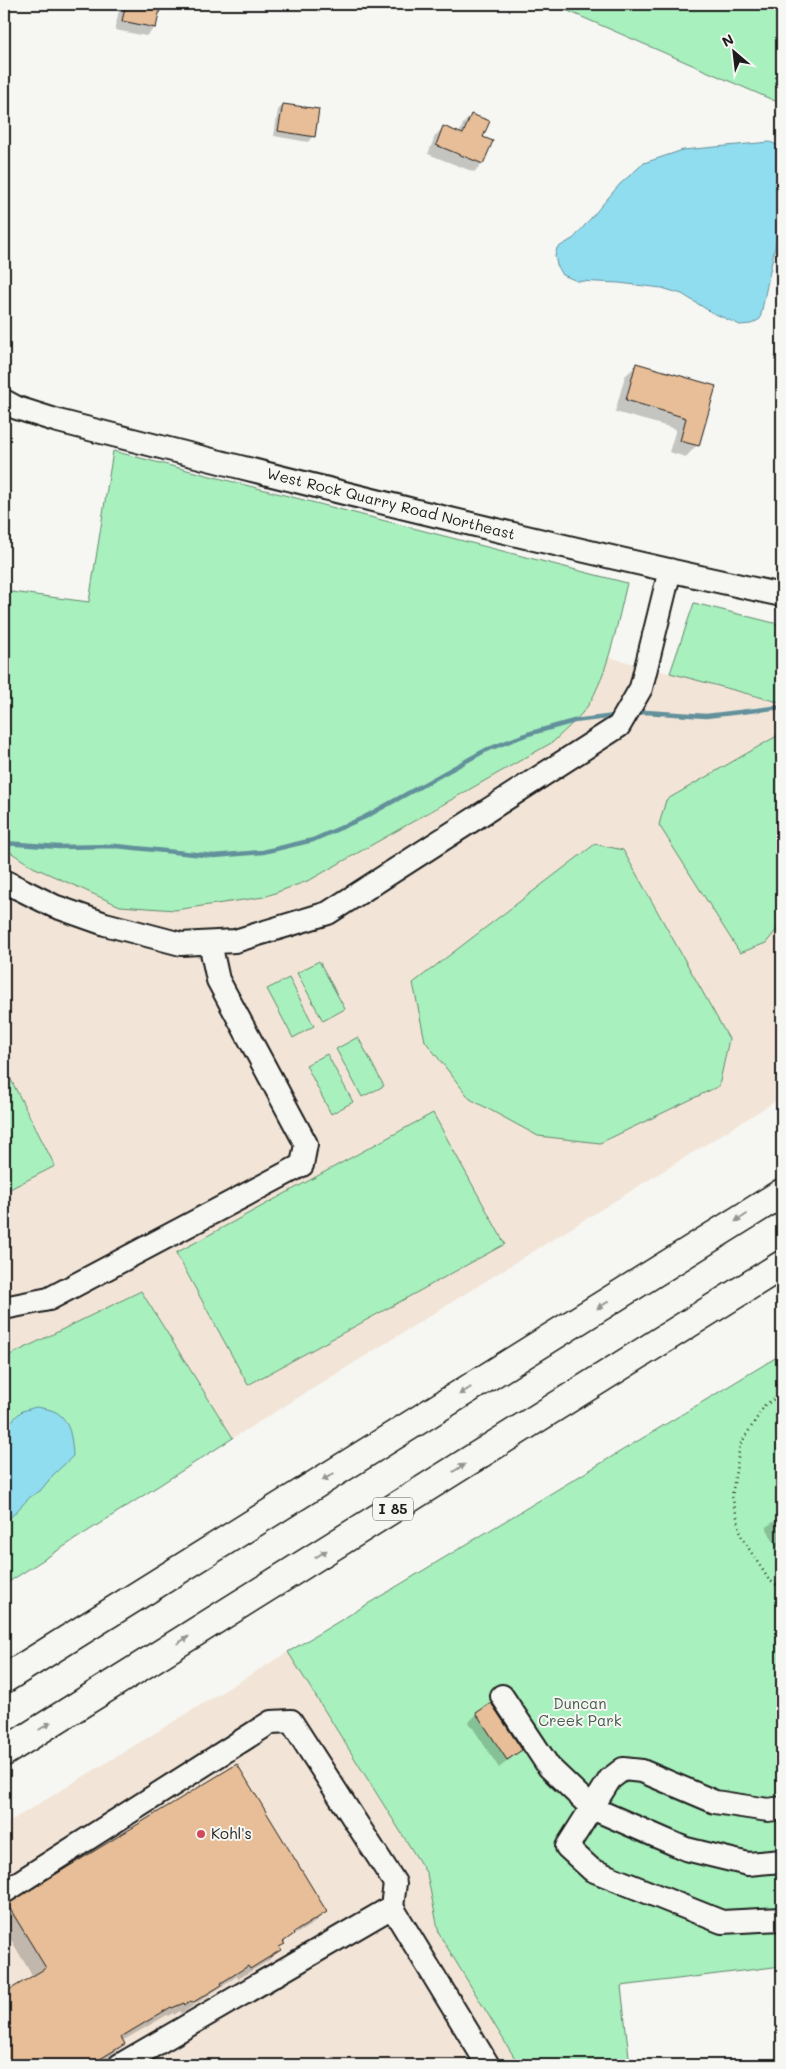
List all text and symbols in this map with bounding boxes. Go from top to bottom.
north arrow [708,28,758,78]
text: N [719,29,737,51]
street label: West Rock Quarry Road Northeast [265,462,518,544]
one-way arrow [734,1214,748,1223]
one-way arrow [597,1300,610,1309]
one-way arrow [459,1386,472,1395]
one-way arrow [452,1463,465,1473]
one-way arrow [321,1472,334,1482]
road number: I 85 [373,1498,413,1520]
one-way arrow [314,1549,327,1559]
one-way arrow [176,1635,190,1645]
park label: Duncan Creek Park [538,1693,622,1730]
one-way arrow [39,1721,52,1731]
place label: Kohl's [211,1823,252,1843]
marker: Kohl's [195,1828,207,1840]

